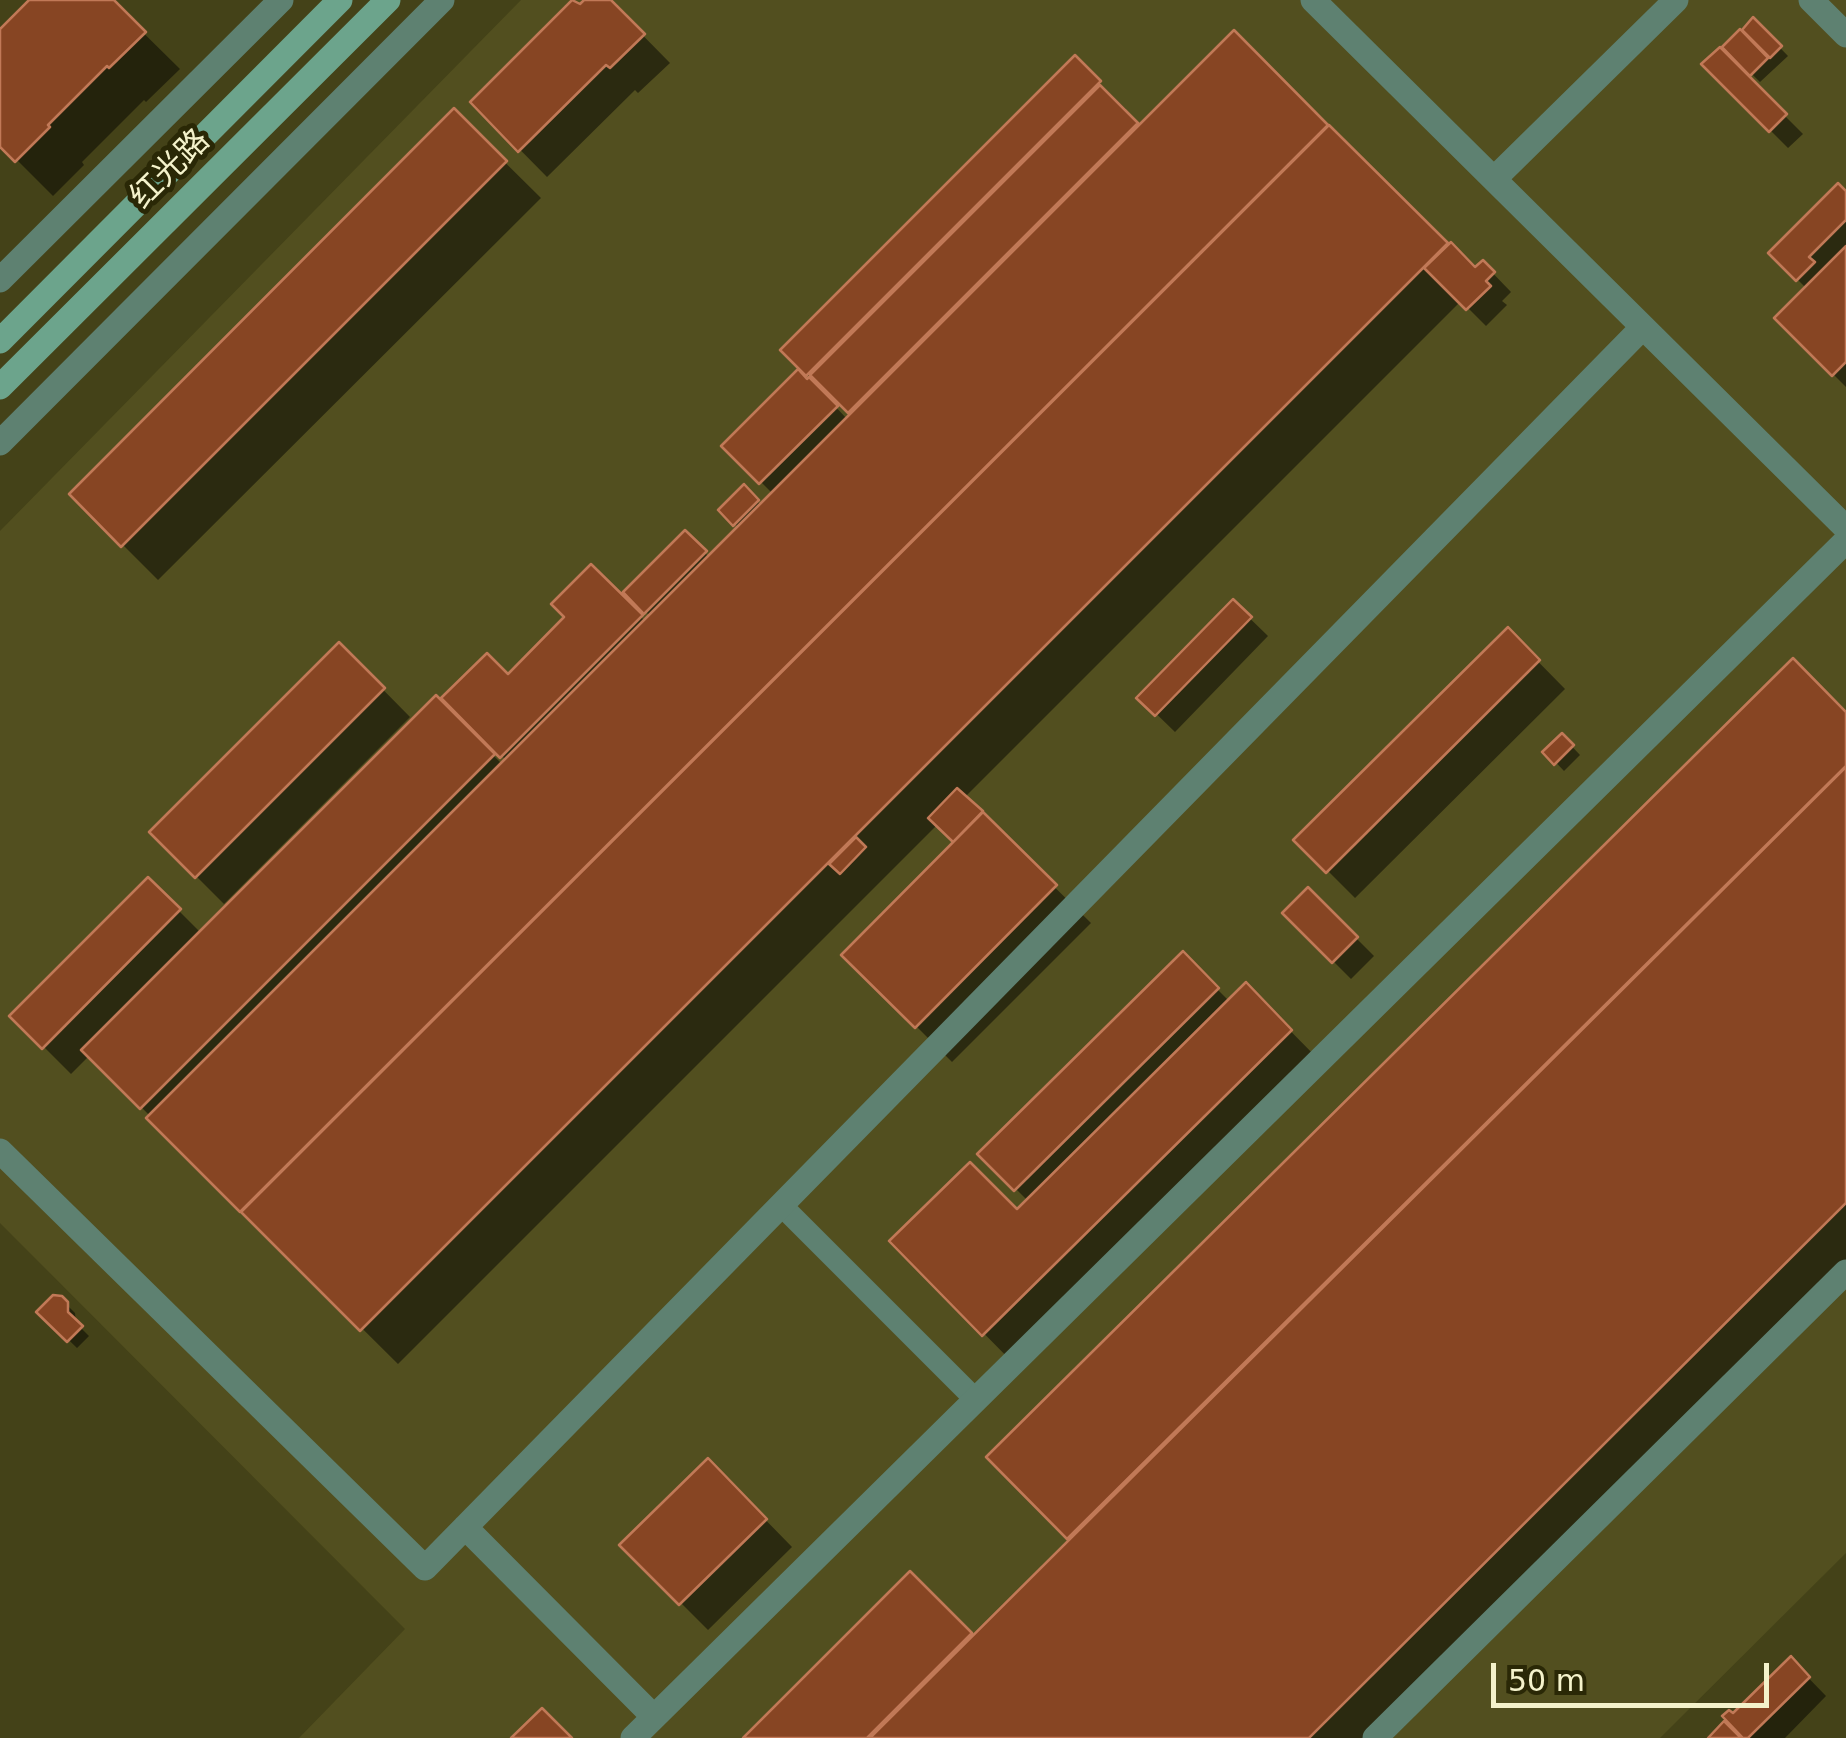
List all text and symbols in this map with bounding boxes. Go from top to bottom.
street label: 红光路 [123,122,219,218]
scale bar [1496,1643,1774,1705]
text: 50 m [1508,1663,1585,1698]

